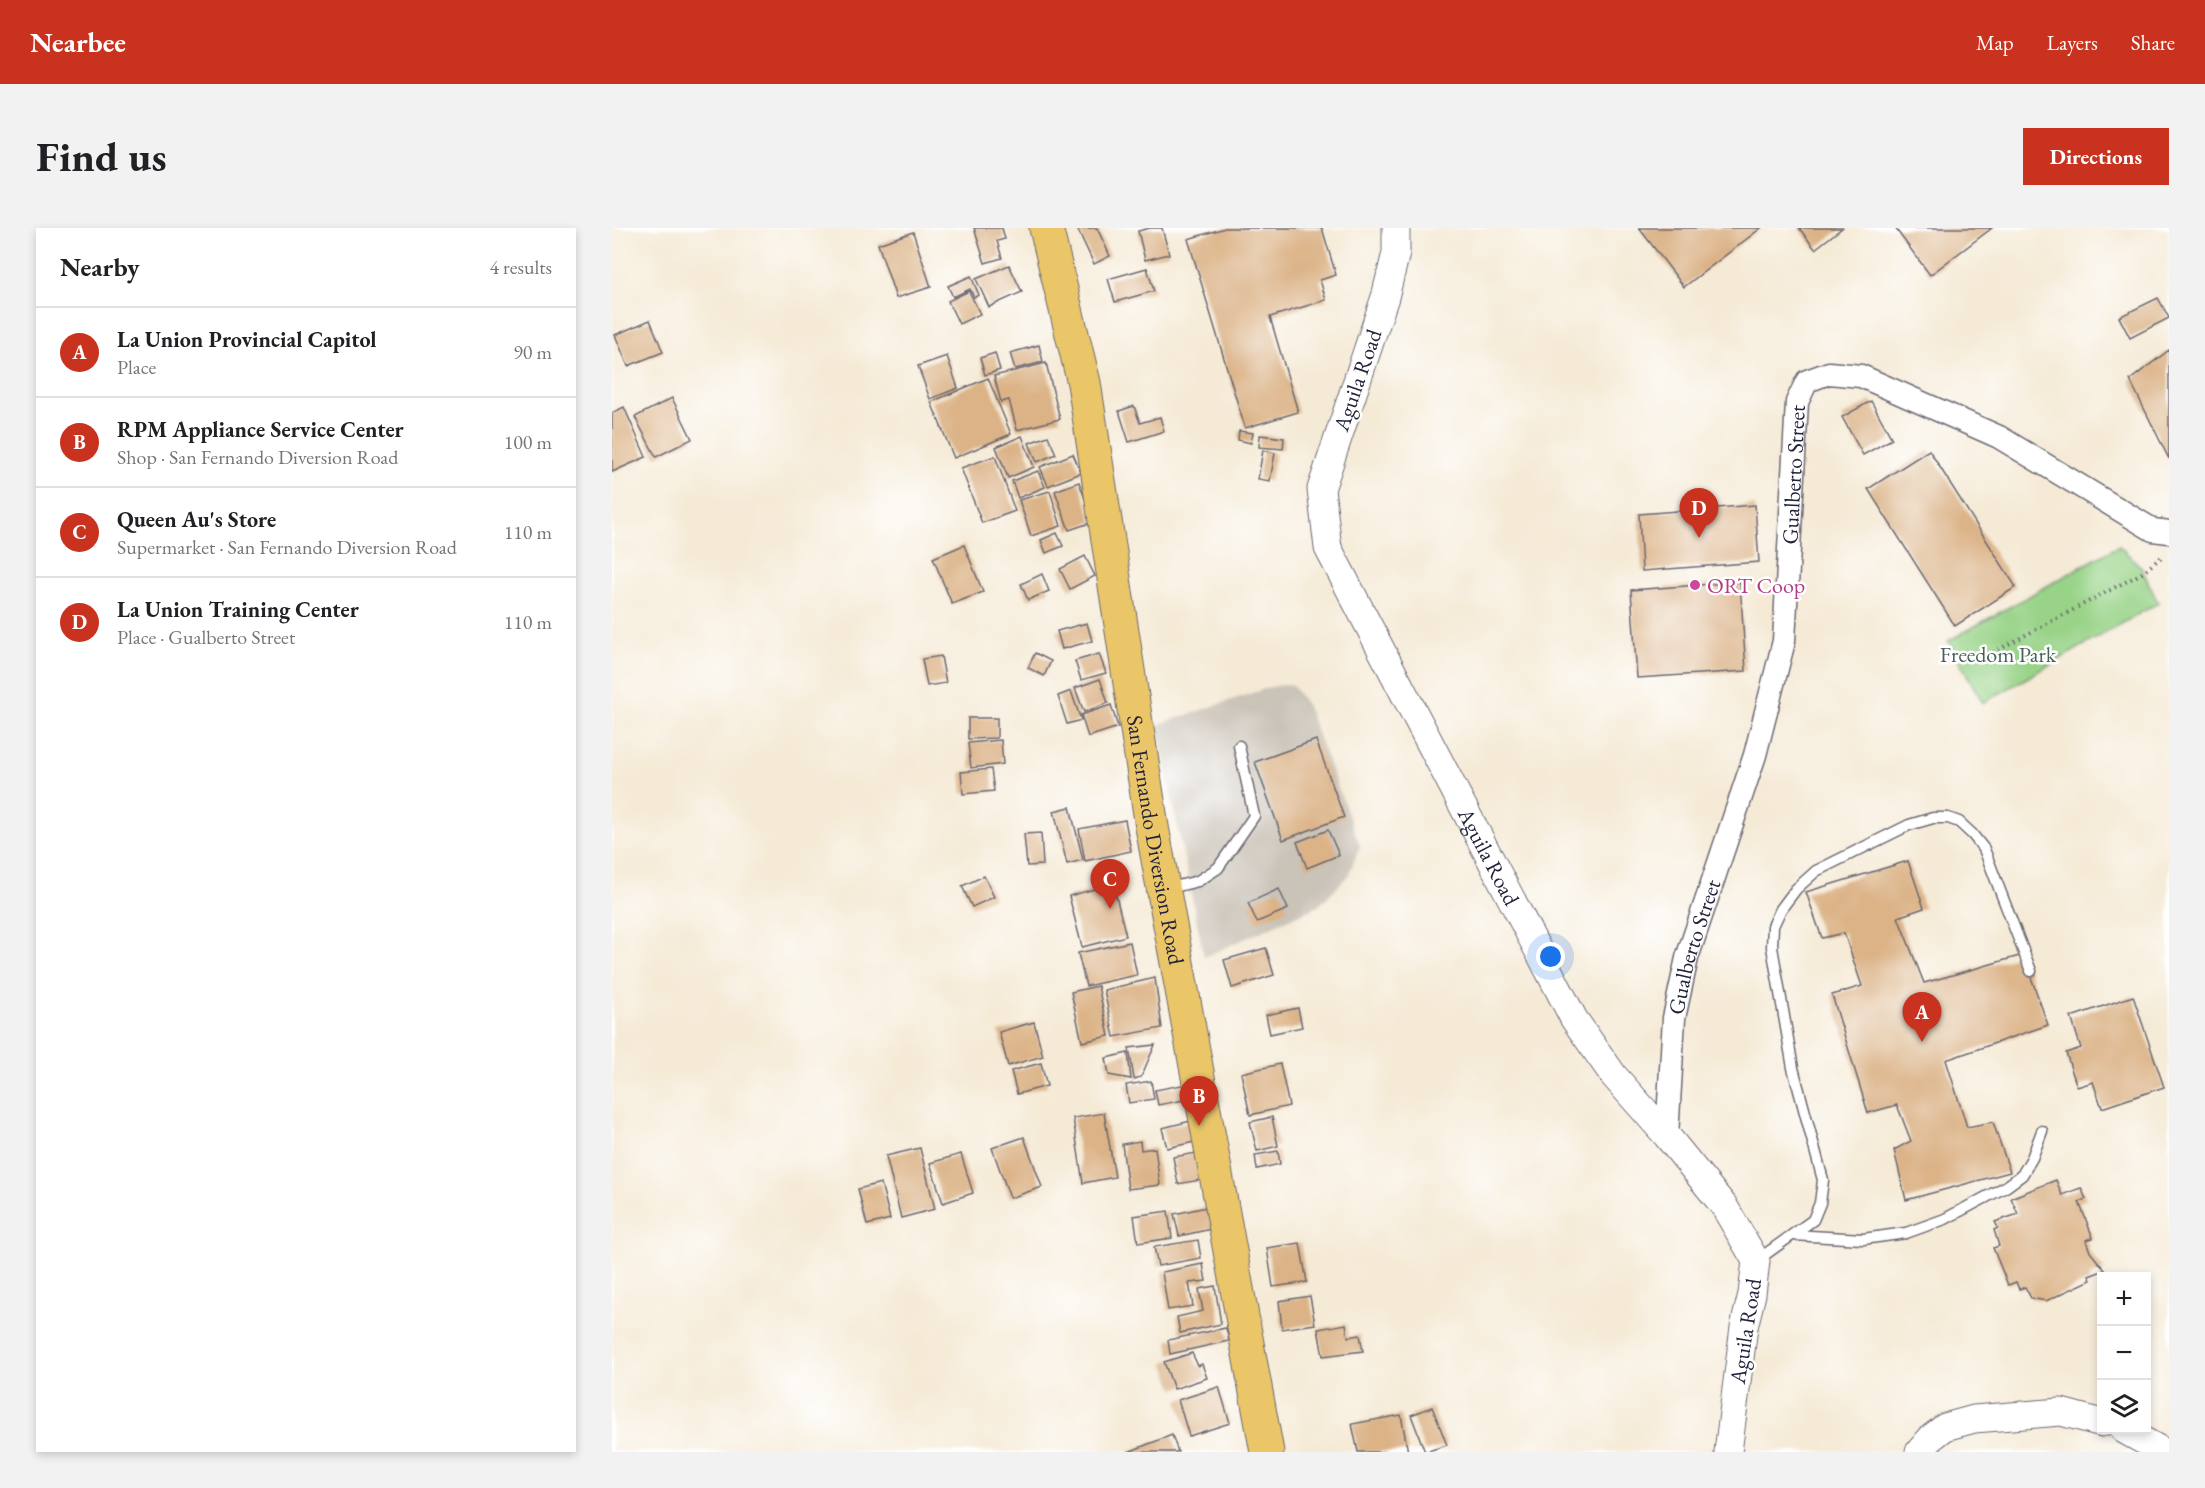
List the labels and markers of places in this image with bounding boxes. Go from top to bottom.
pin: D [1680,488,1718,538]
place label: ORT Coop [1707,571,1805,600]
marker: ORT Coop [1688,578,1702,592]
pin: C [1090,860,1130,909]
pin: A [1902,992,1942,1042]
pin: B [1180,1076,1218,1126]

